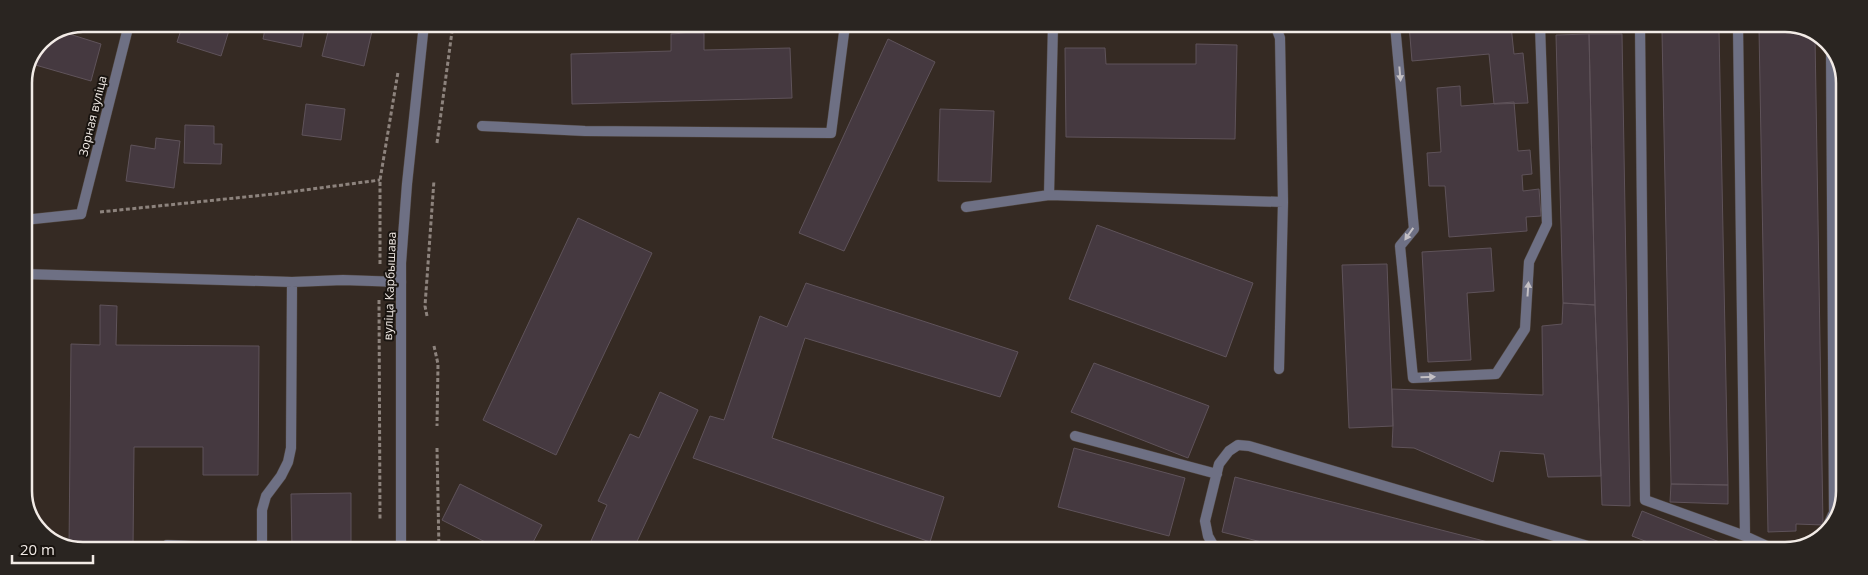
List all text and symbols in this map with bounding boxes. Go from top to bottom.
one-way arrow [1396,66,1404,82]
street label: Зорная вуліца [74,74,111,158]
one-way arrow [1404,227,1414,241]
street label: вуліца Карбышава [379,231,400,341]
one-way arrow [1524,281,1532,297]
one-way arrow [1420,373,1436,381]
scale bar [12,532,94,564]
text: 20 m [20,539,55,559]

